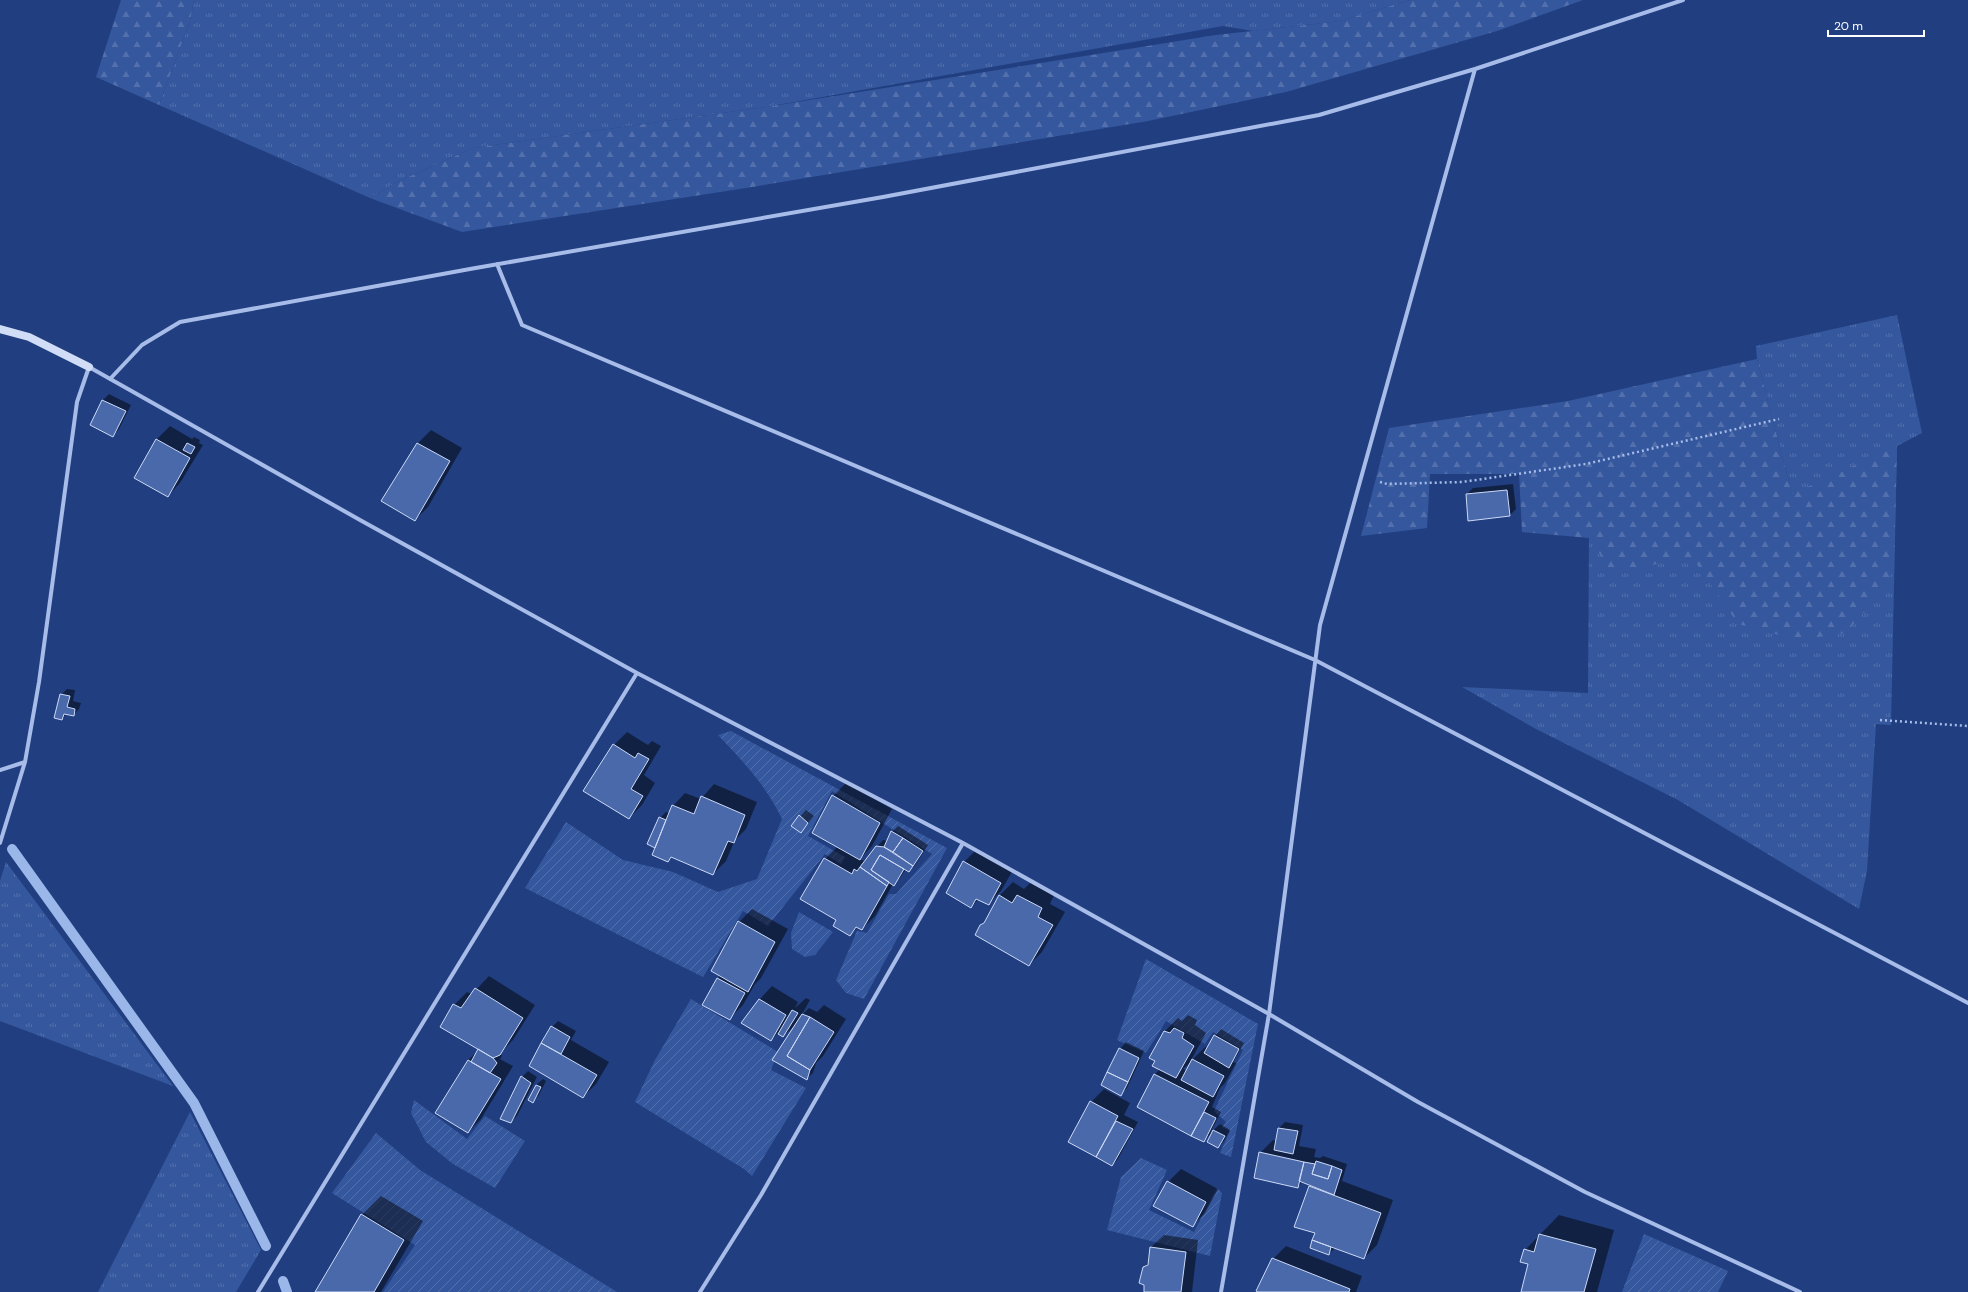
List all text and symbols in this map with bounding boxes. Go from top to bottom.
scale bar [1828,12,1924,38]
text: 20 m [1834,18,1863,34]

